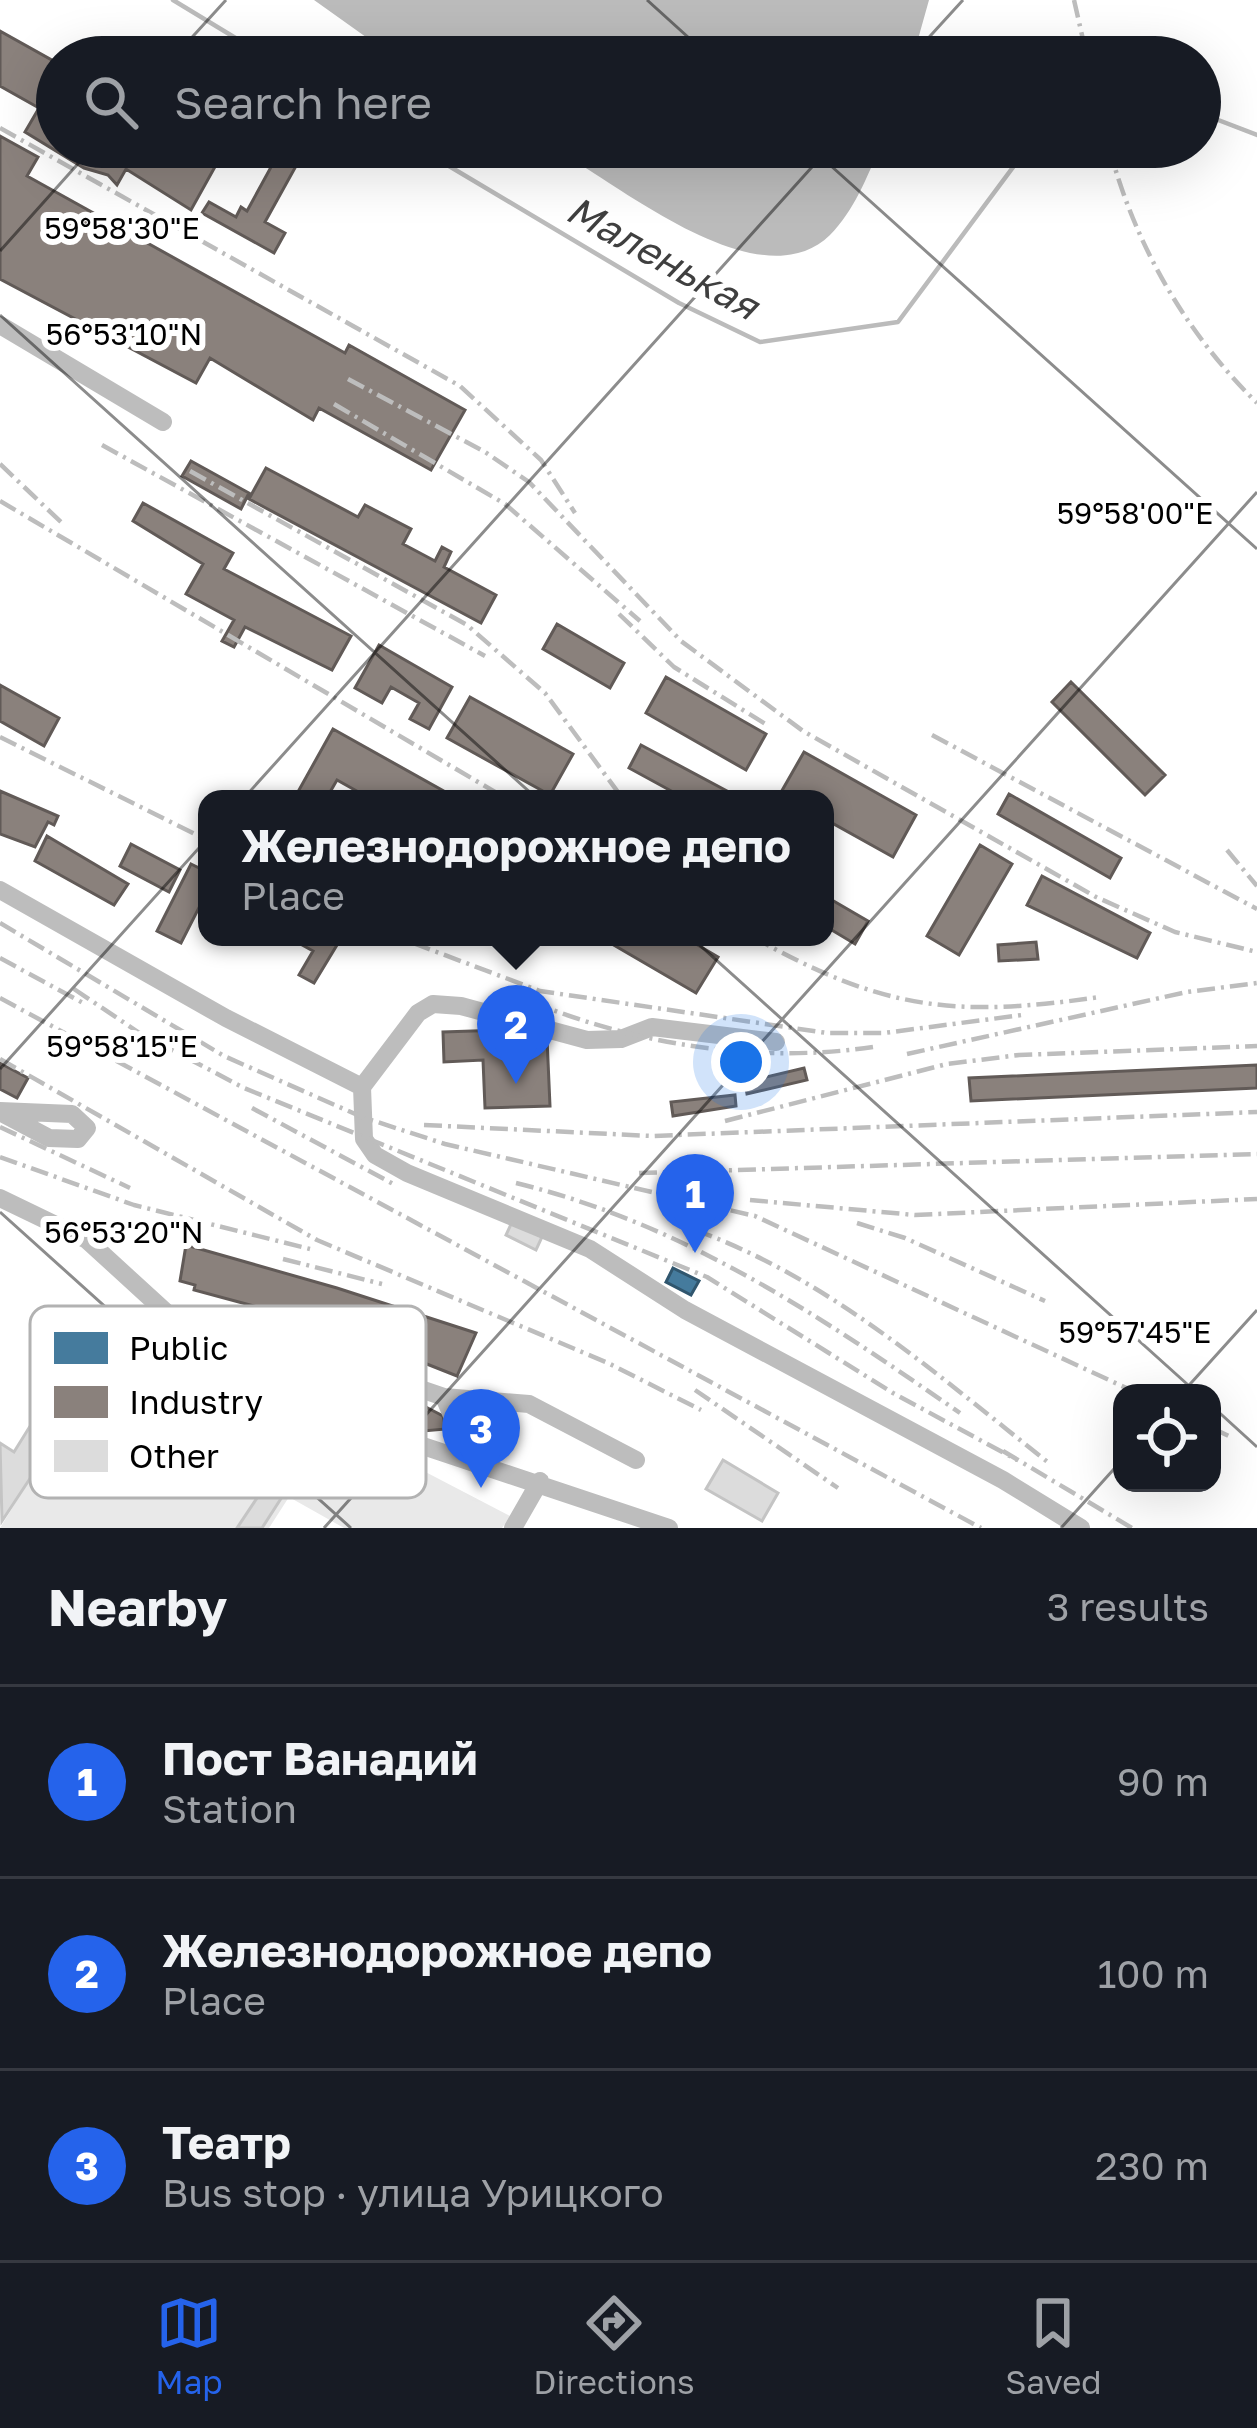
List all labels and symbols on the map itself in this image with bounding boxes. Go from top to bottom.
water label: Маленькая [559,185,769,330]
text: 59°58'30"E [44,210,200,246]
text: 56°53'10"N [46,316,202,352]
text: 59°58'00"E [1057,495,1213,531]
pin: 2 [477,985,555,1084]
text: 59°58'15"E [46,1028,198,1064]
your location [711,1032,771,1092]
pin: 1 [656,1154,734,1253]
text: 56°53'20"N [44,1214,204,1250]
legend [30,1306,426,1498]
text: 59°57'45"E [1059,1314,1211,1350]
text: Public [129,1328,228,1367]
text: Industry [129,1382,263,1421]
pin: 3 [442,1389,520,1488]
text: Other [129,1436,219,1475]

